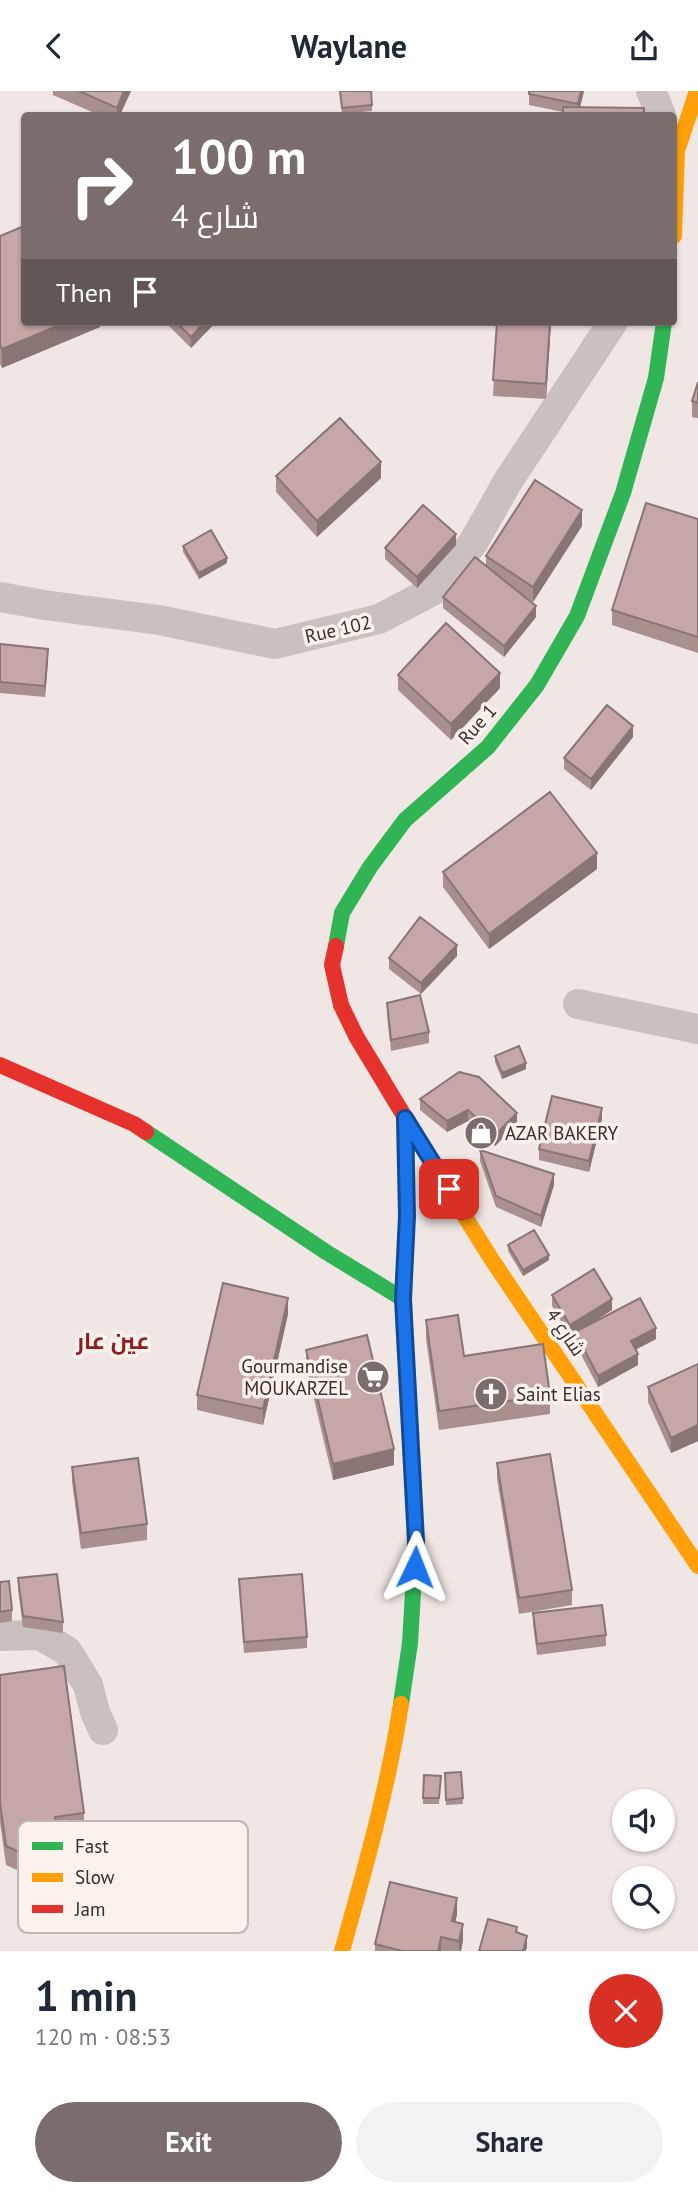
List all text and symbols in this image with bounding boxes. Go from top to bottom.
text: Waylane [291,25,407,67]
icon: back [35,27,73,65]
icon: share [625,27,663,65]
text: 100 m [171,124,306,188]
icon: right [56,140,147,231]
text: شارع 4 [171,195,259,237]
icon: arrive [126,273,164,311]
text: Then [56,276,112,309]
street label: Rue 102 [303,610,373,648]
street label: Rue 1 [453,699,501,749]
shop icon: AZAR BAKERY [462,1114,500,1152]
place label: AZAR BAKERY [505,1121,618,1145]
pin [419,1159,479,1219]
icon: arrive [430,1170,468,1208]
street label: شارع 4 [540,1304,591,1361]
district label: عين عار [76,1326,149,1355]
place label: Gourmandise MOUKARZEL [241,1354,348,1400]
supermarket icon: Gourmandise MOUKARZEL [354,1358,392,1396]
church icon: Saint Elias [472,1375,510,1413]
place label: Saint Elias [516,1382,601,1406]
position arrow [378,1530,452,1604]
map controls [612,1789,675,1929]
button: sound [612,1789,675,1852]
legend [18,1821,248,1933]
text: Fast [75,1834,109,1858]
text: Slow [75,1865,115,1889]
button: search [612,1866,675,1929]
text: Jam [74,1897,105,1921]
text: 1 min [35,1968,137,2023]
button: close [589,1974,663,2048]
text: 120 m · 08:53 [35,2022,171,2051]
button: Exit [35,2102,342,2182]
button: Share [356,2102,663,2182]

